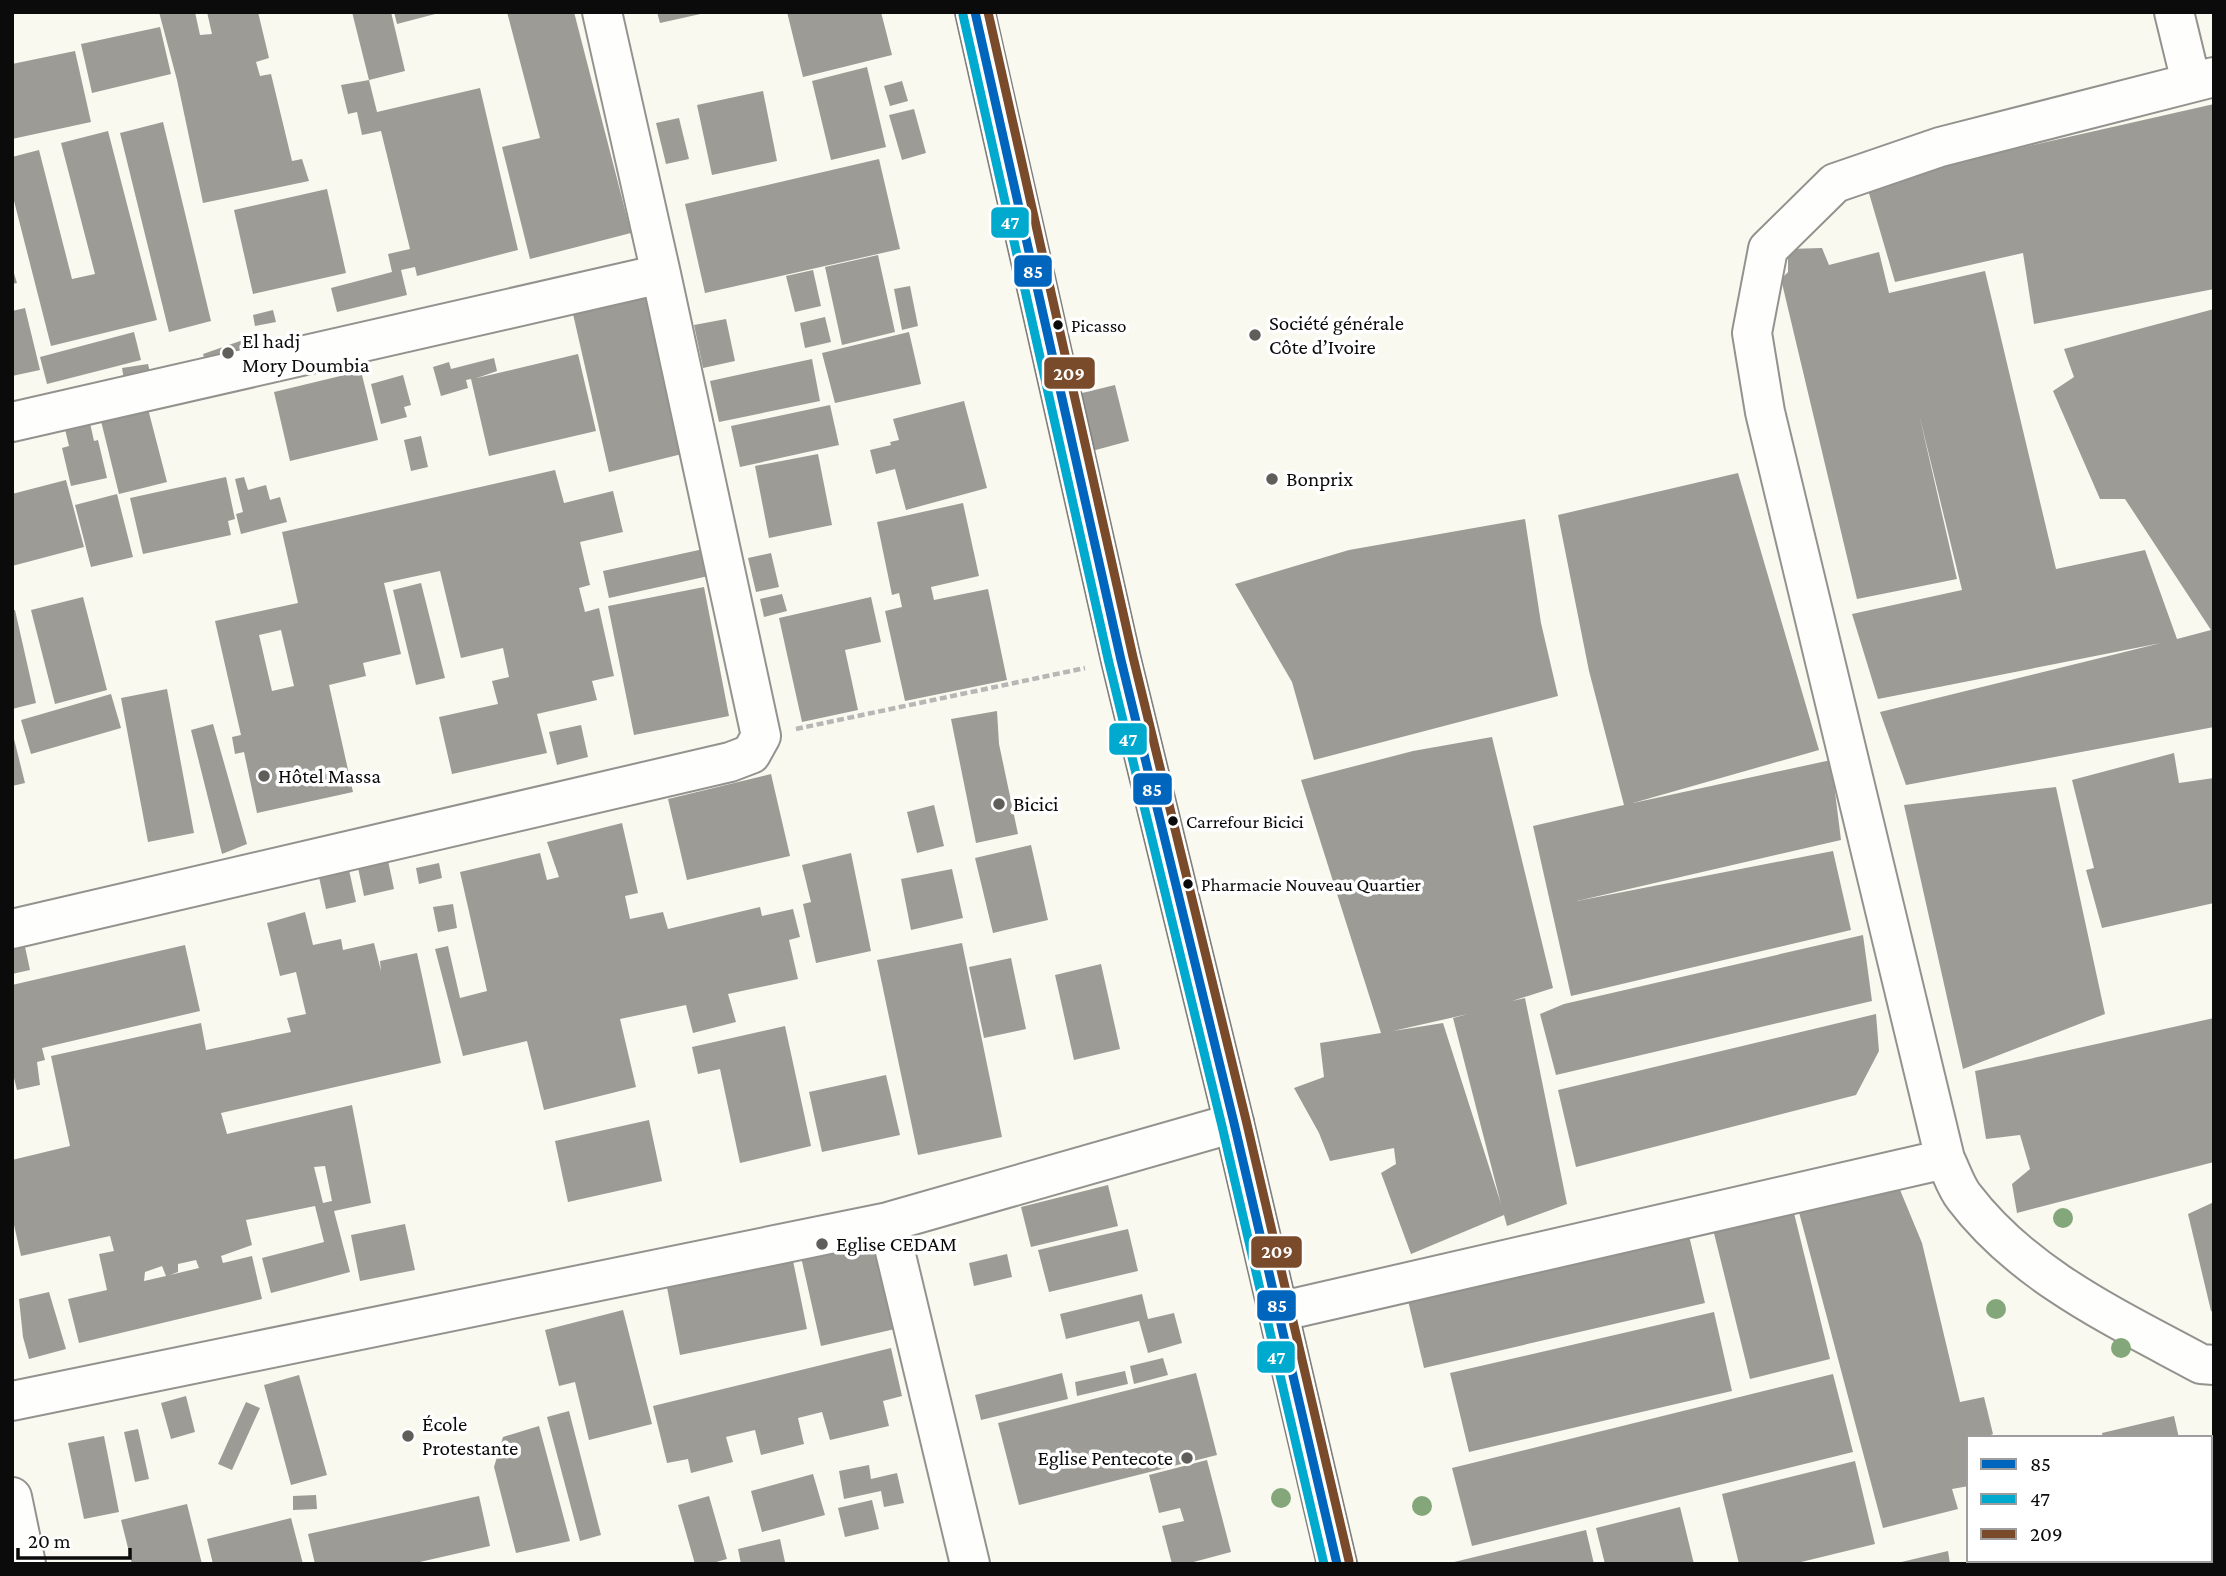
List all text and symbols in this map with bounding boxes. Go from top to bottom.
line badge: 47 [990,206,1030,239]
text: 47 [1001,212,1019,233]
line badge: 85 [1013,254,1053,288]
text: 85 [1023,261,1043,282]
place label: Société générale Côte d’Ivoire [1269,311,1404,359]
place label: Picasso [1071,315,1127,336]
marker: Picasso [1051,318,1065,332]
marker: Société générale Côte d’Ivoire [1247,327,1263,343]
place label: El hadj Mory Doumbia [242,329,370,377]
marker: El hadj Mory Doumbia [220,345,236,361]
line badge: 209 [1043,356,1096,390]
text: 209 [1053,363,1085,384]
place label: Bonprix [1286,467,1353,491]
marker: Bonprix [1264,471,1280,487]
line badge: 47 [1108,722,1148,756]
text: 47 [1119,729,1137,750]
place label: Hôtel Massa [278,764,381,788]
marker: Hôtel Massa [256,768,272,784]
line badge: 85 [1132,772,1173,806]
text: 85 [1142,779,1162,800]
place label: Bicici [1013,792,1059,816]
marker: Bicici [991,796,1007,812]
place label: Carrefour Bicici [1186,811,1304,832]
marker: Carrefour Bicici [1166,814,1180,828]
place label: Pharmacie Nouveau Quartier [1201,874,1421,895]
marker: Pharmacie Nouveau Quartier [1181,877,1195,891]
place label: Eglise CEDAM [836,1232,957,1256]
line badge: 209 [1250,1235,1303,1269]
marker: Eglise CEDAM [814,1236,830,1252]
text: 209 [1261,1241,1293,1262]
line badge: 85 [1256,1289,1297,1322]
text: 85 [1267,1295,1287,1316]
line badge: 47 [1256,1340,1296,1374]
text: 47 [1267,1347,1285,1368]
place label: École Protestante [422,1412,518,1460]
marker: École Protestante [400,1428,416,1444]
legend [1967,1436,2212,1562]
place label: Eglise Pentecote [1037,1446,1173,1470]
marker: Eglise Pentecote [1179,1450,1195,1466]
text: 85 [2030,1452,2051,1476]
text: 47 [2030,1487,2050,1511]
scale bar [18,1516,130,1560]
text: 209 [2030,1522,2063,1546]
text: 20 m [28,1529,71,1553]

